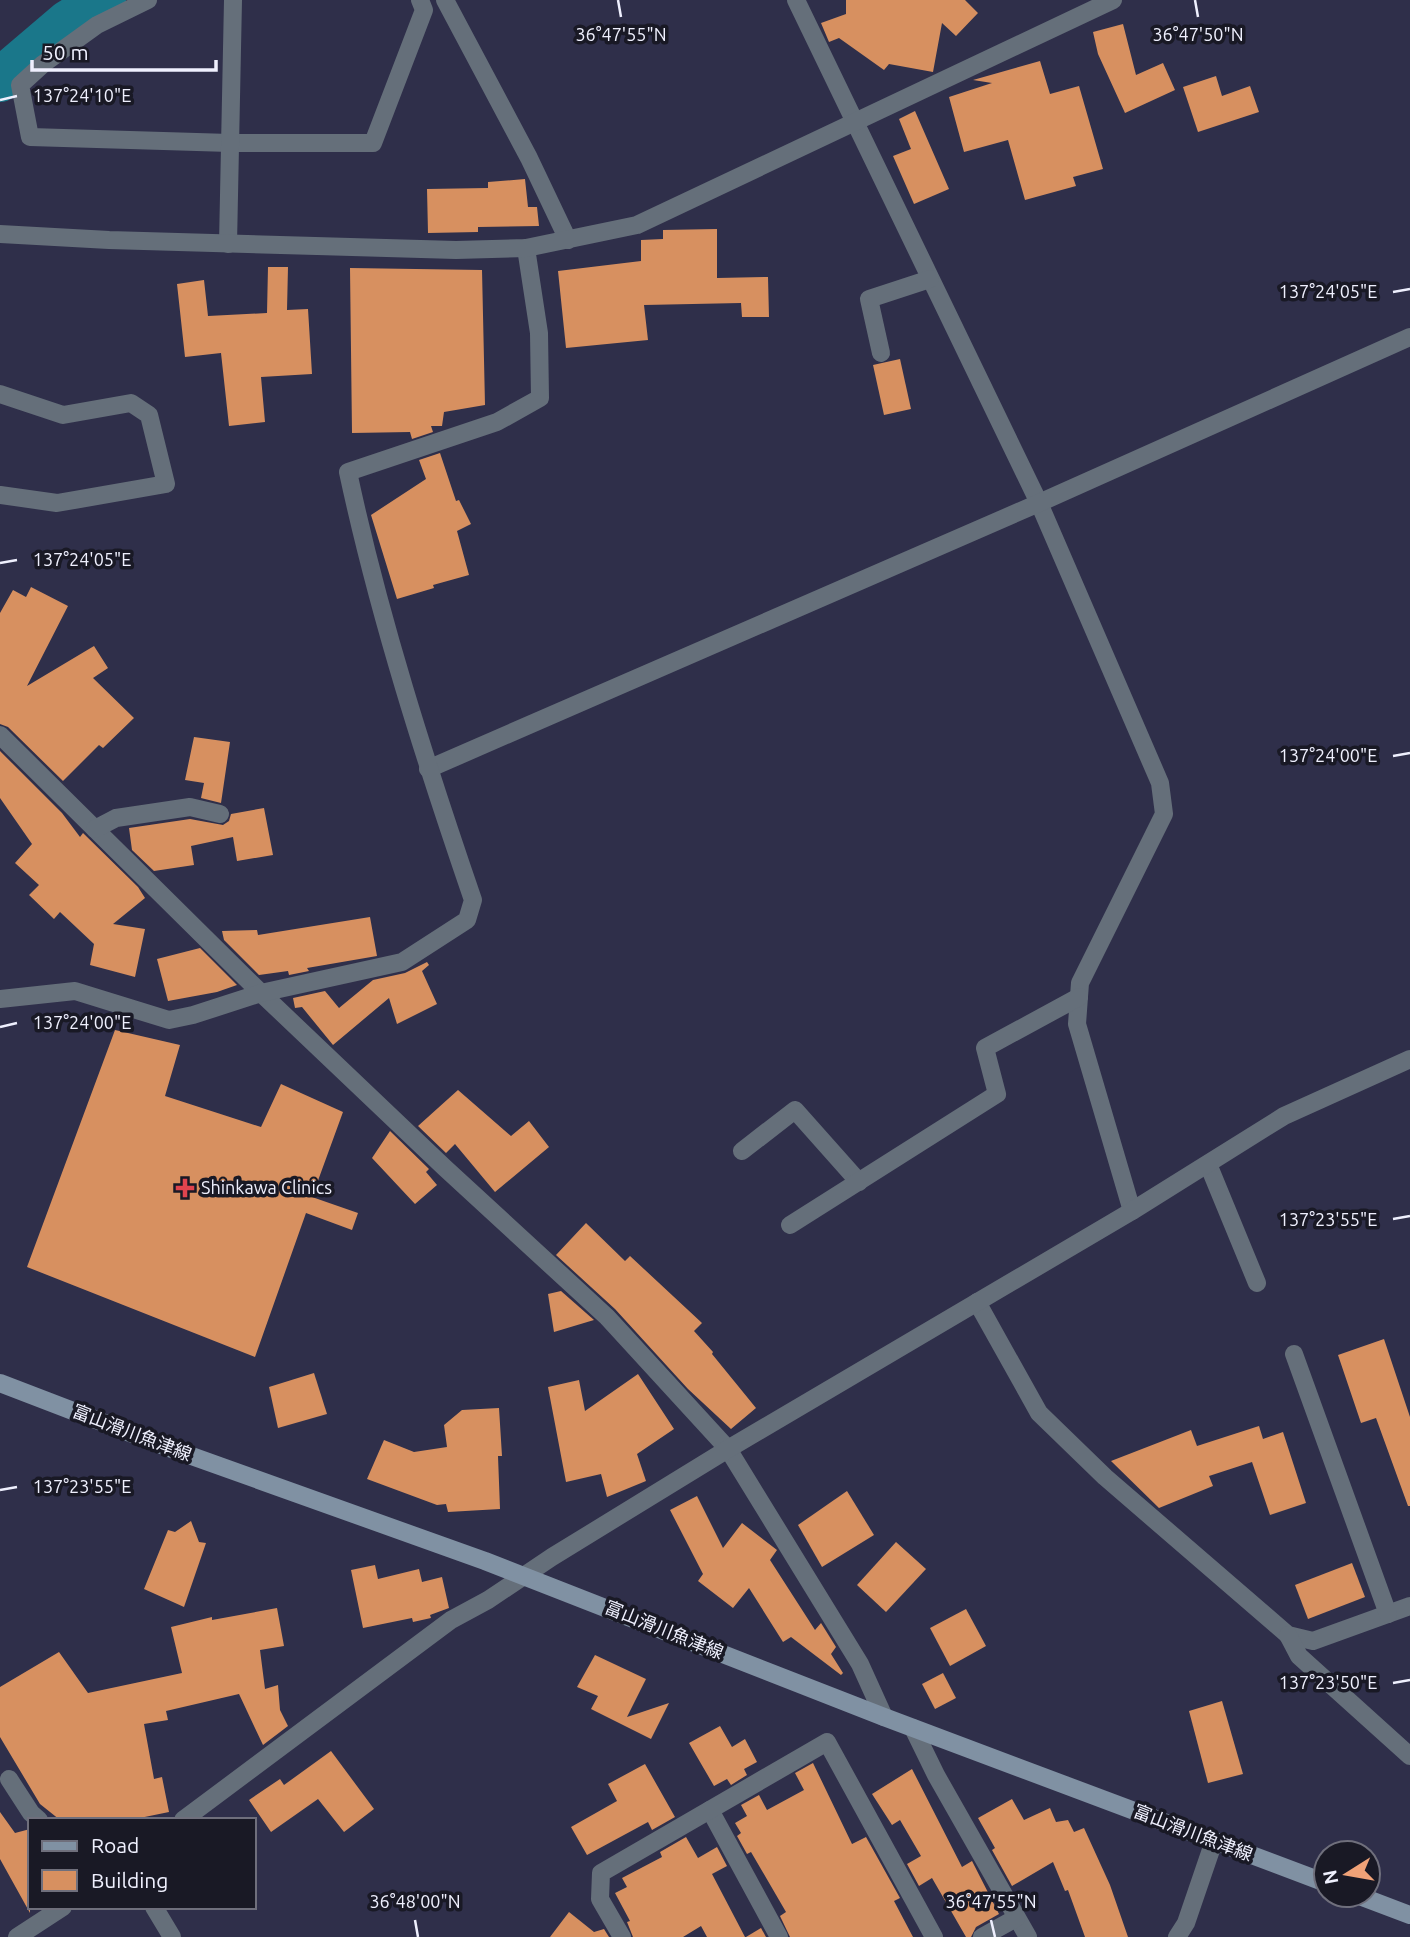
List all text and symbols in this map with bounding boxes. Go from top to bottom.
text: 36°47'55"N [575,24,667,44]
text: 36°47'50"N [1152,24,1244,44]
scale bar [32,28,215,72]
text: 50 m [42,40,89,64]
text: 137°24'10"E [33,85,131,105]
text: 137°24'05"E [1279,281,1377,301]
text: 137°24'05"E [33,549,131,569]
text: 137°24'00"E [1279,745,1377,765]
text: 137°24'00"E [33,1012,131,1032]
place label: Shinkawa Clinics [201,1177,332,1197]
marker: Shinkawa Clinics [175,1178,195,1198]
text: 137°23'55"E [1279,1209,1377,1229]
street label: 富山滑川魚津線 [70,1400,195,1464]
text: 137°23'55"E [33,1476,131,1496]
street label: 富山滑川魚津線 [602,1596,727,1662]
text: 137°23'50"E [1279,1672,1377,1692]
street label: 富山滑川魚津線 [1131,1800,1256,1864]
legend [28,1818,256,1909]
text: Road [91,1833,139,1857]
north arrow [1312,1839,1382,1909]
text: Building [91,1868,168,1892]
text: N [1318,1868,1342,1886]
text: 36°48'00"N [369,1891,461,1911]
text: 36°47'55"N [945,1891,1037,1911]

